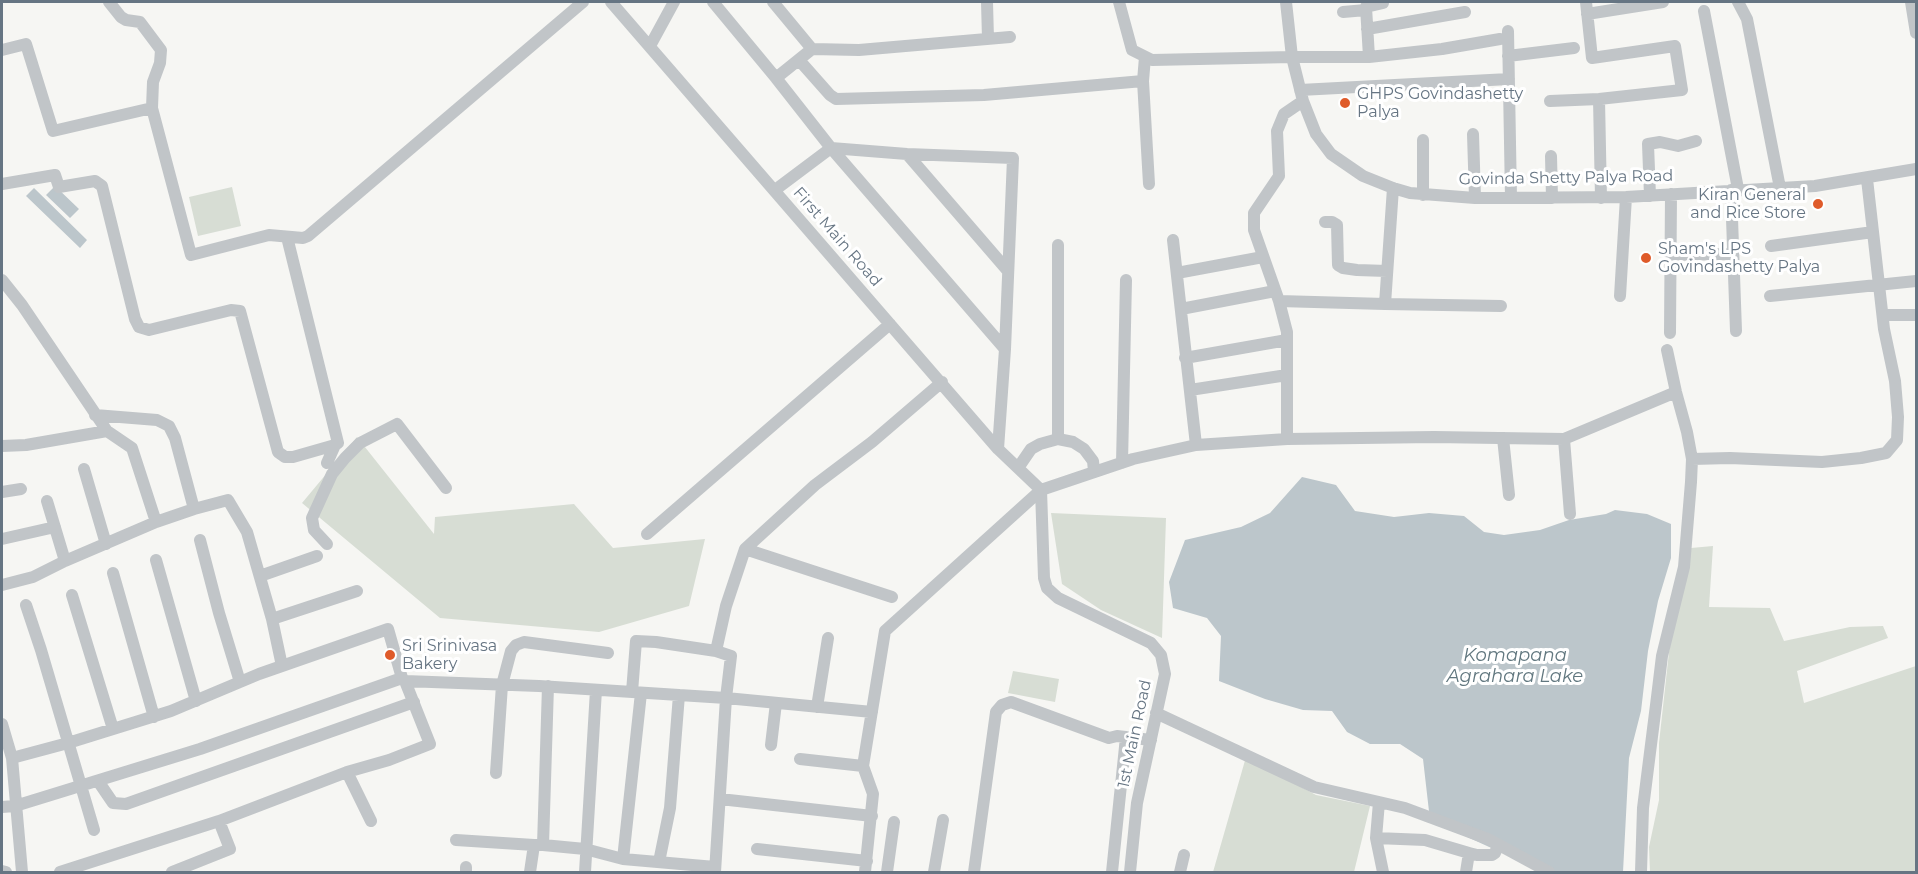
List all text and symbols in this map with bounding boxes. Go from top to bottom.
place label: GHPS Govindashetty Palya [1357,84,1523,122]
marker: GHPS Govindashetty Palya [1338,96,1352,110]
street label: Govinda Shetty Palya Road [1459,167,1673,189]
street label: First Main Road [789,183,885,291]
place label: Kiran General and Rice Store [1690,185,1806,223]
marker: Kiran General and Rice Store [1811,197,1825,211]
place label: Sham's LPS Govindashetty Palya [1658,239,1820,277]
marker: Sham's LPS Govindashetty Palya [1639,251,1653,265]
place label: Sri Srinivasa Bakery [402,636,497,674]
water label: Komapana Agrahara Lake [1447,645,1583,688]
marker: Sri Srinivasa Bakery [383,648,397,662]
street label: 1st Main Road [1114,678,1156,790]

